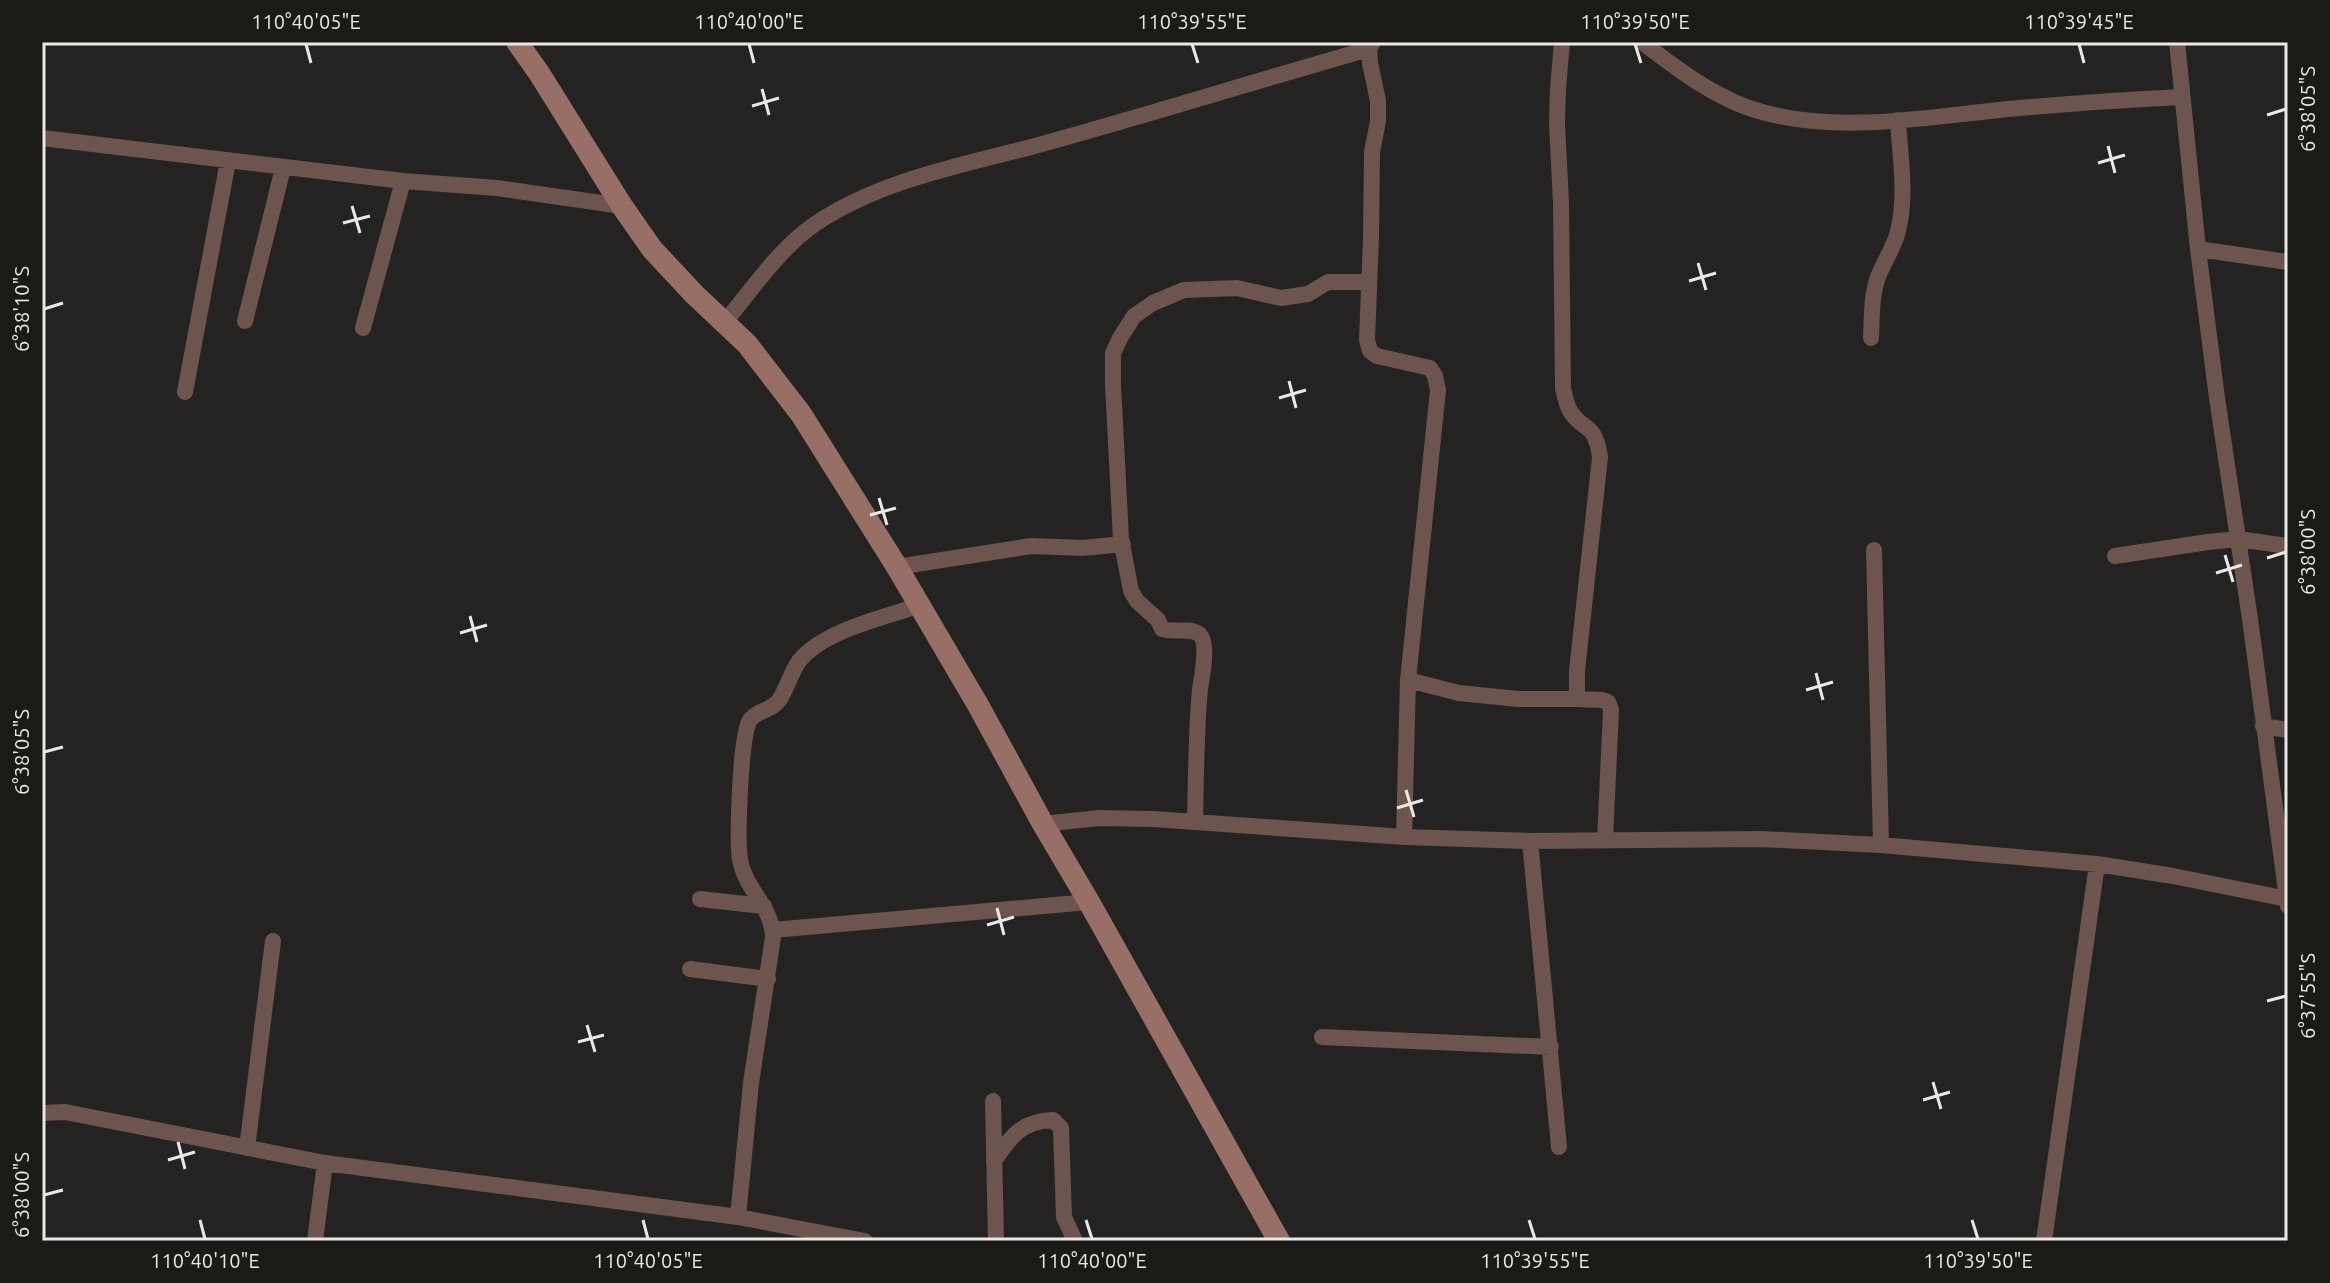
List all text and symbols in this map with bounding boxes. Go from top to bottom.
text: 110°40'05"E [251,10,361,33]
text: 110°40'00"E [694,10,804,33]
text: 110°39'55"E [1137,10,1247,33]
text: 110°39'50"E [1580,10,1690,33]
text: 110°39'45"E [2024,10,2134,33]
text: 6°38'05"S [2296,66,2319,152]
text: 6°38'10"S [10,266,33,352]
text: 6°38'00"S [2296,509,2319,595]
text: 6°38'05"S [10,709,33,795]
text: 6°37'55"S [2296,953,2319,1039]
text: 6°38'00"S [10,1152,33,1238]
text: 110°40'10"E [150,1249,260,1272]
text: 110°40'05"E [593,1249,703,1272]
text: 110°40'00"E [1037,1249,1147,1272]
text: 110°39'55"E [1480,1249,1590,1272]
text: 110°39'50"E [1923,1249,2033,1272]

